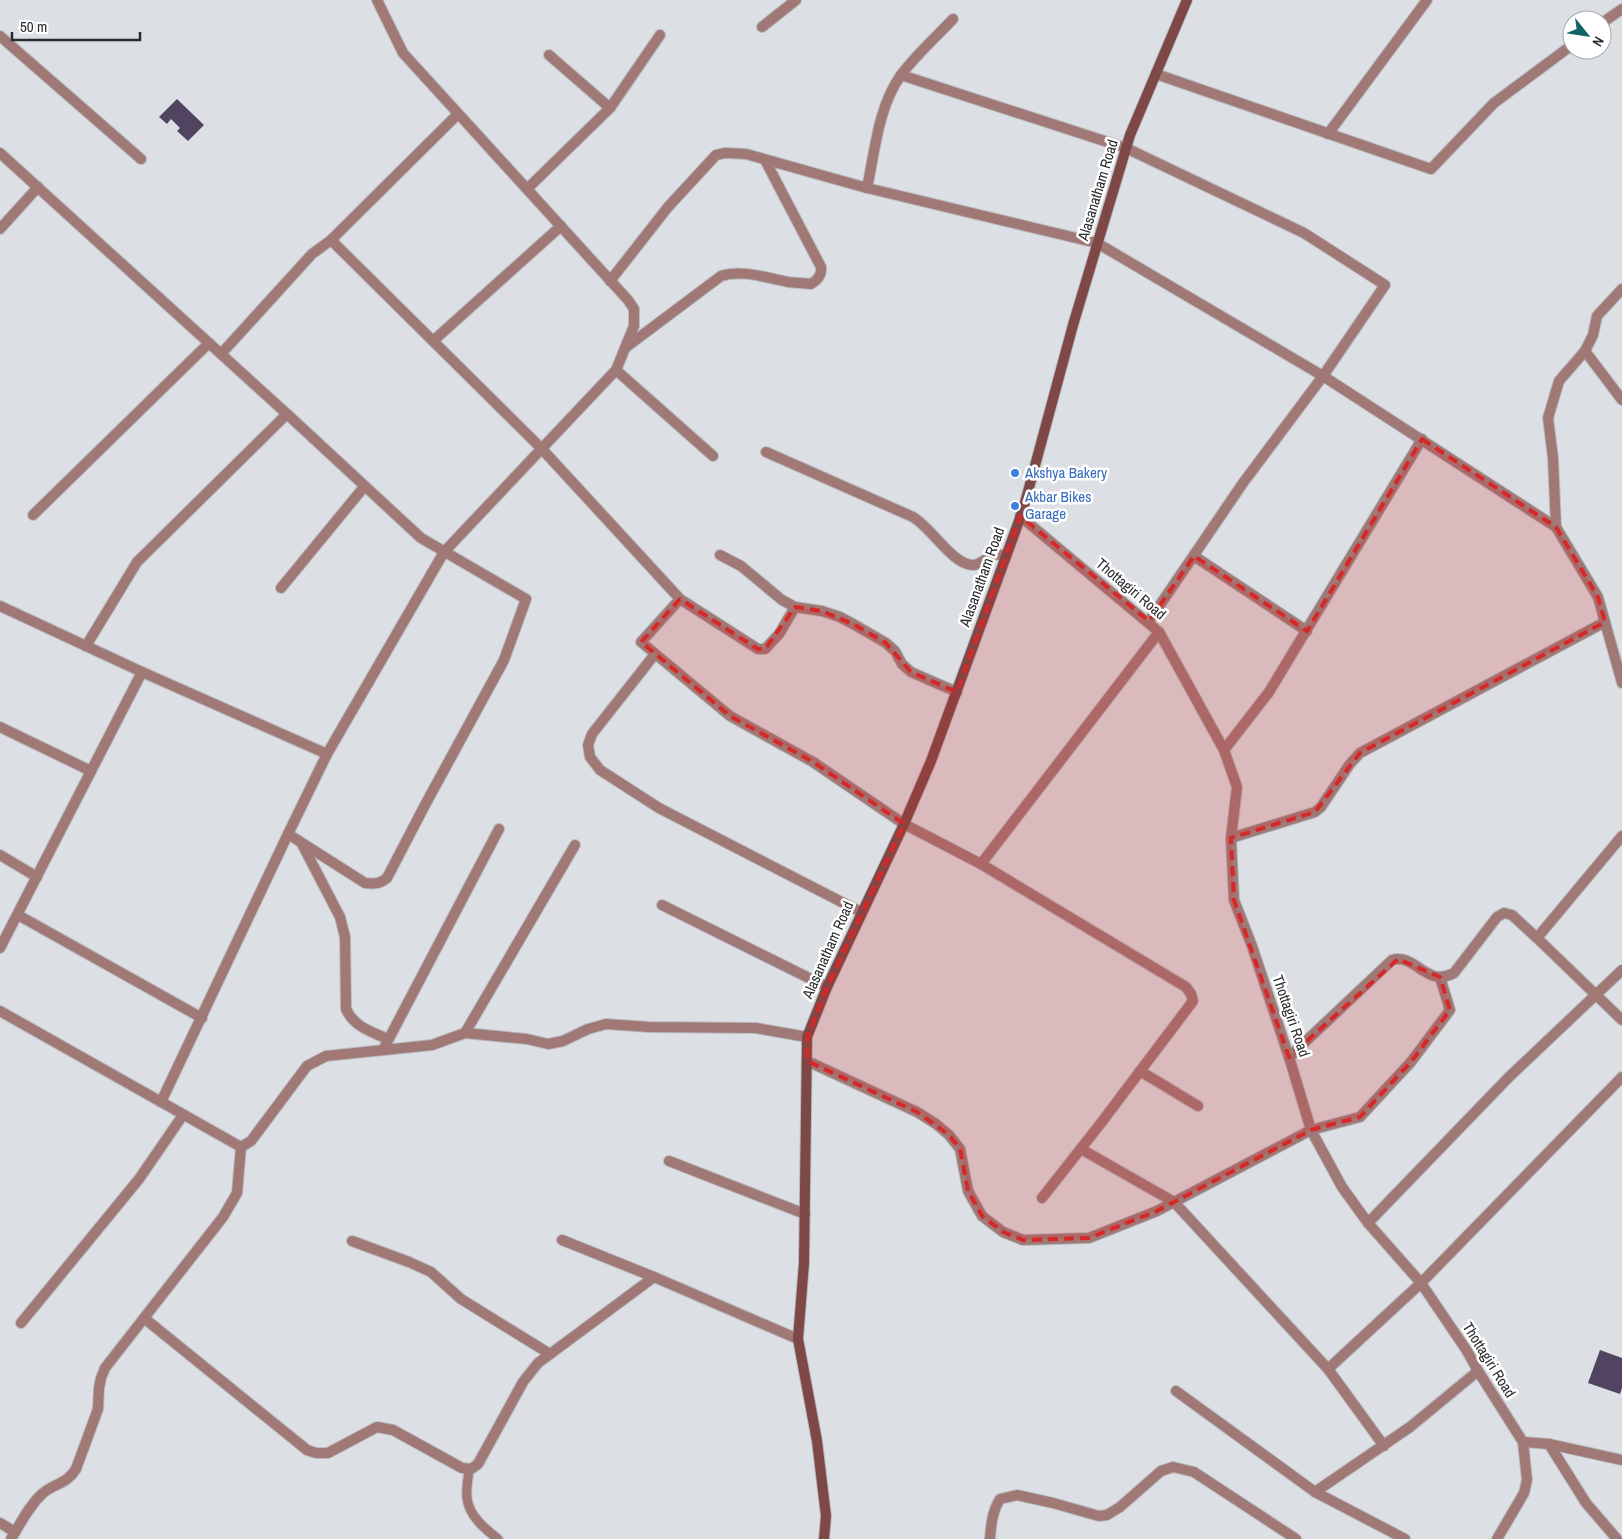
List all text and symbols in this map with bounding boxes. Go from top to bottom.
scale bar [12,10,140,42]
north arrow [1562,10,1612,60]
text: 50 m [20,16,47,37]
text: N [1588,33,1608,50]
street label: Alasanatham Road [1072,137,1123,244]
place label: Akshya Bakery [1024,462,1108,483]
marker: Akshya Bakery [1009,467,1021,479]
place label: Akbar Bikes Garage [1024,486,1091,524]
marker: Akbar Bikes Garage [1009,500,1021,512]
street label: Alasanatham Road [953,524,1009,631]
street label: Thottagiri Road [1092,553,1171,624]
street label: Alasanatham Road [796,898,858,1003]
street label: Thottagiri Road [1268,972,1315,1060]
street label: Thottagiri Road [1458,1318,1521,1402]

